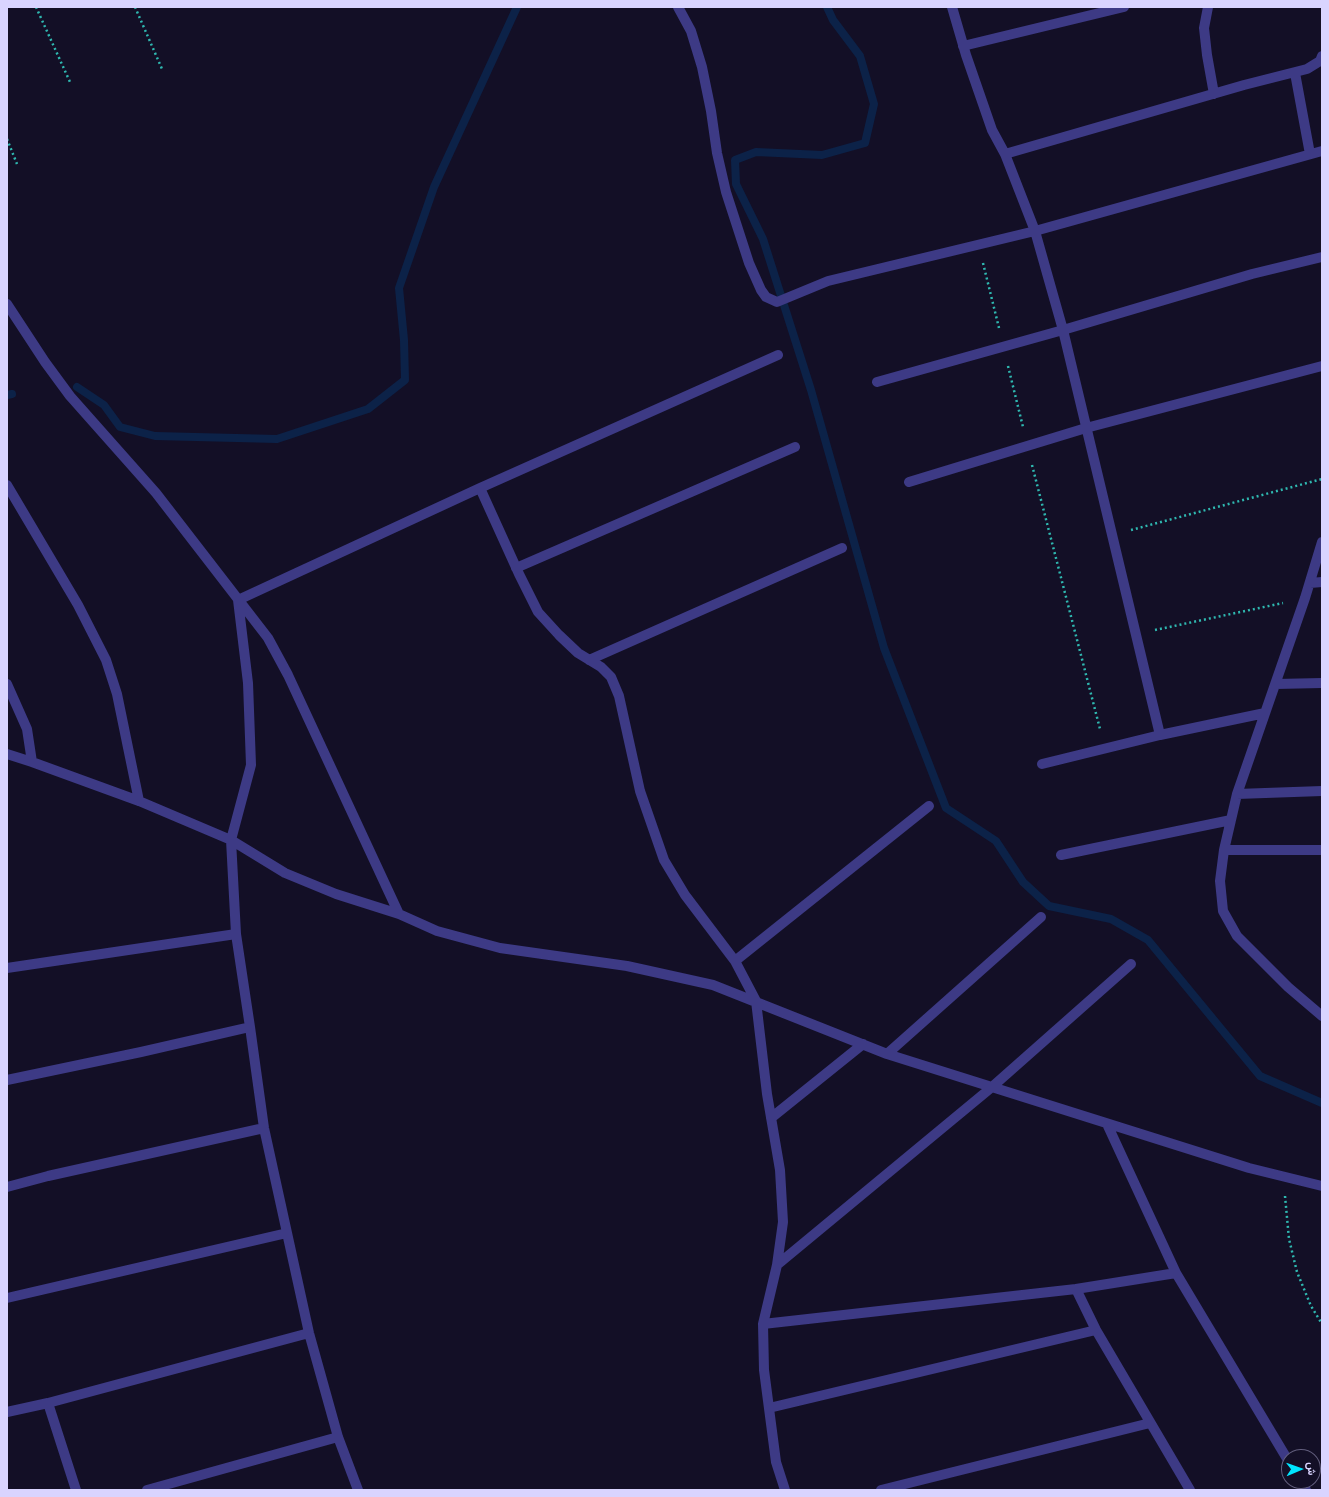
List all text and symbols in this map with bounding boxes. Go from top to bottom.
north arrow [1281,1449,1321,1489]
text: ش [1305,1462,1320,1475]

